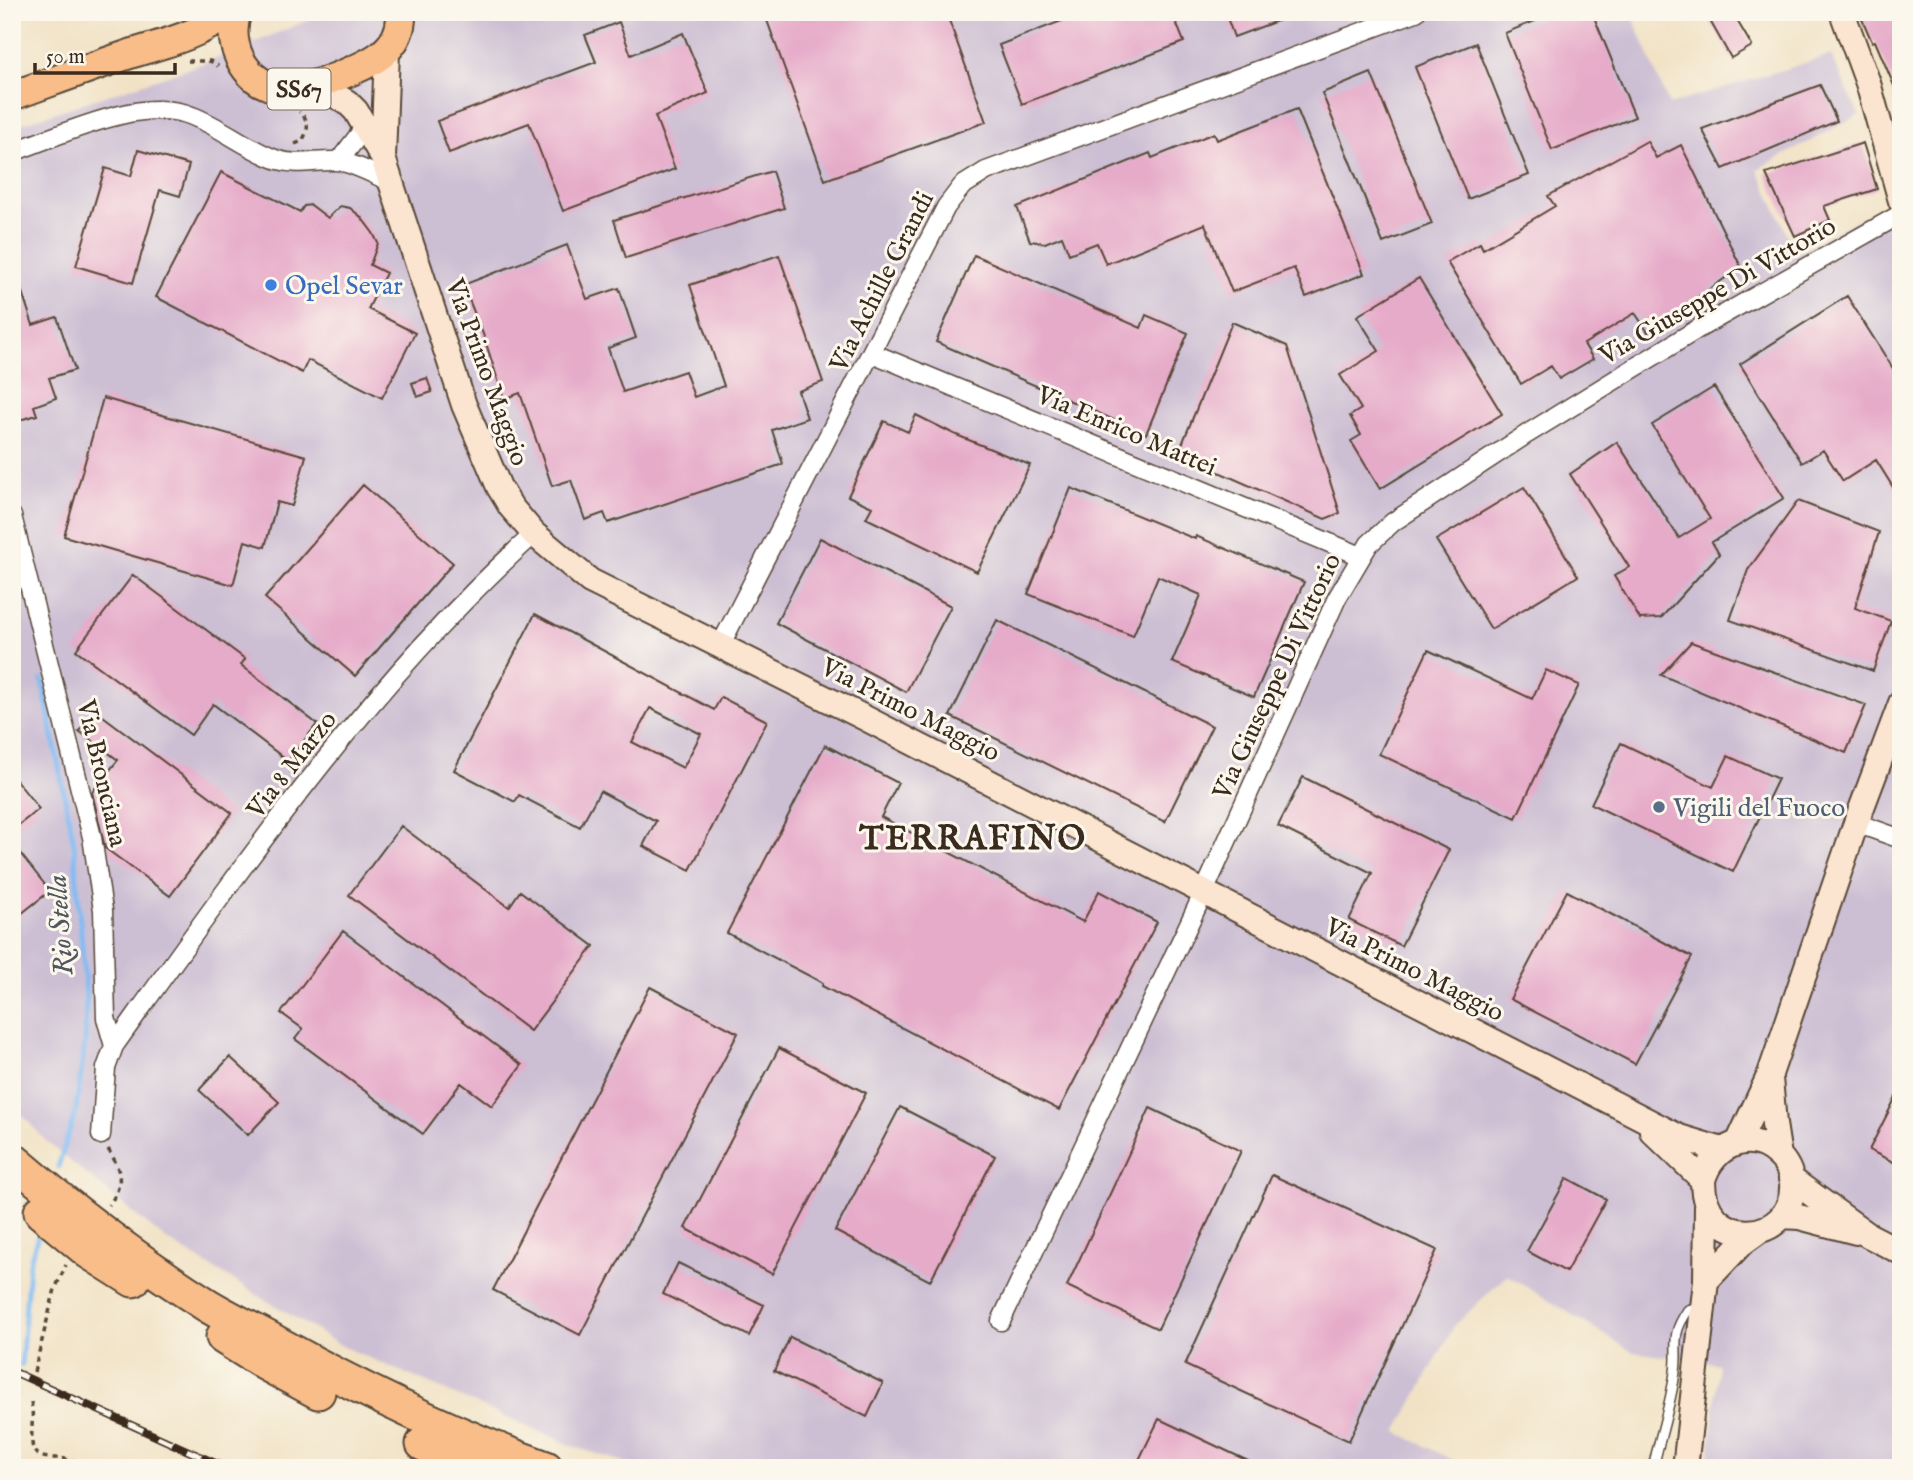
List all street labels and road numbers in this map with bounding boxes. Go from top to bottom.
road number: SS67 [268,68,330,110]
street label: Via Achille Grandi [822,186,942,378]
street label: Via Giuseppe Di Vittorio [1593,210,1842,373]
street label: Via Primo Maggio [437,273,536,471]
street label: Via Enrico Mattei [1030,378,1221,484]
street label: Via Giuseppe Di Vittorio [1205,548,1349,806]
street label: Via Primo Maggio [814,651,1005,770]
street label: Via Bronciana [68,696,135,851]
street label: Via 8 Marzo [239,704,345,826]
street label: Via Primo Maggio [1318,911,1509,1030]

